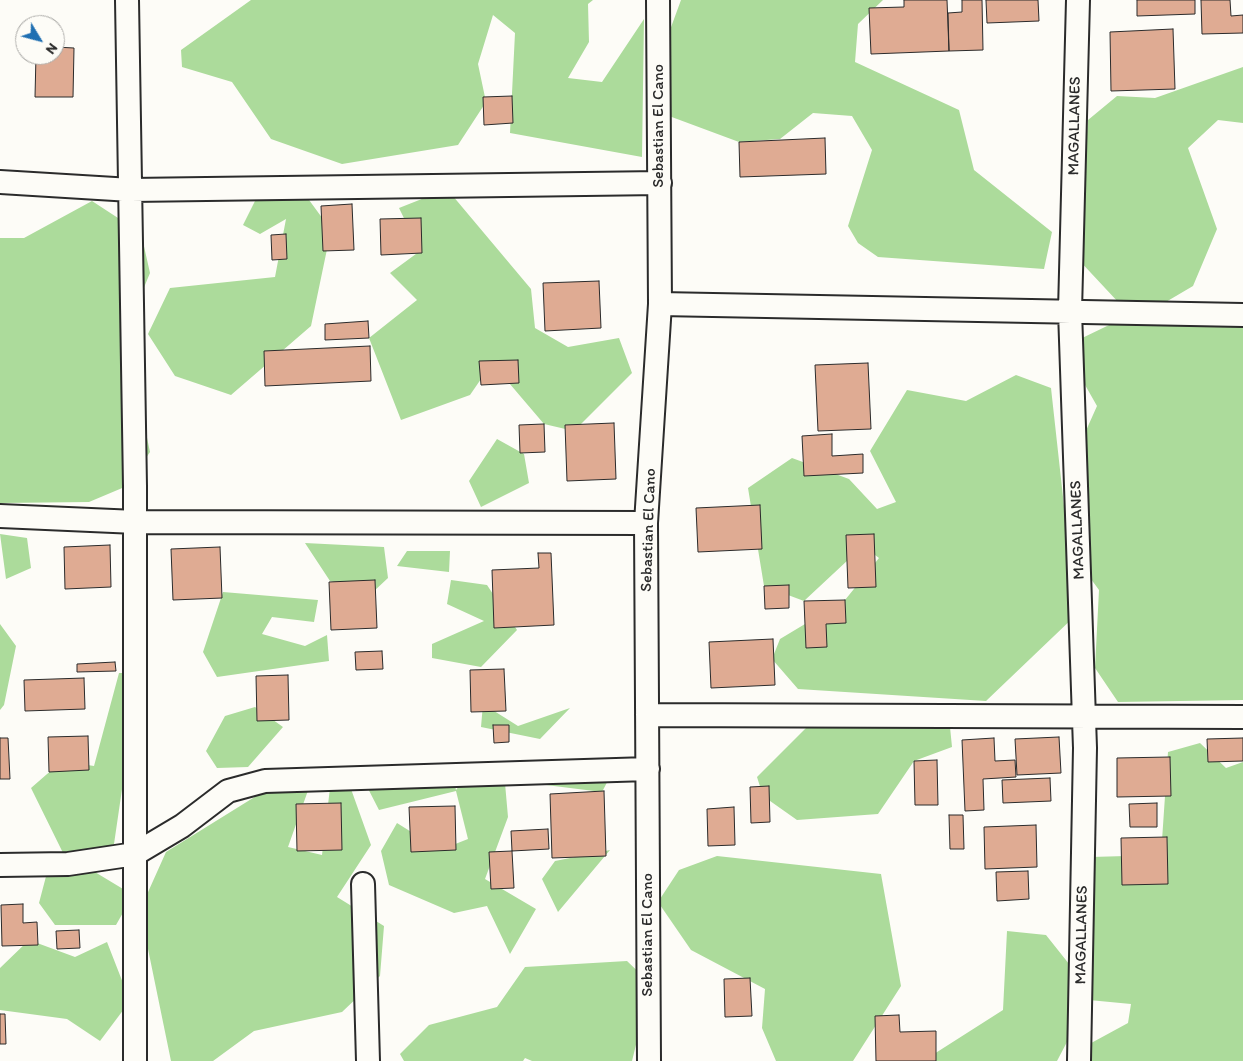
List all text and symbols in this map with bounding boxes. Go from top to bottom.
north arrow [15,15,65,65]
text: N [42,40,61,58]
street label: Sebastian El Cano [649,64,669,188]
street label: MAGALLANES [1065,76,1085,176]
street label: Sebastian El Cano [637,468,661,592]
street label: MAGALLANES [1067,480,1089,580]
street label: Sebastian El Cano [638,873,658,997]
street label: MAGALLANES [1072,885,1092,985]

